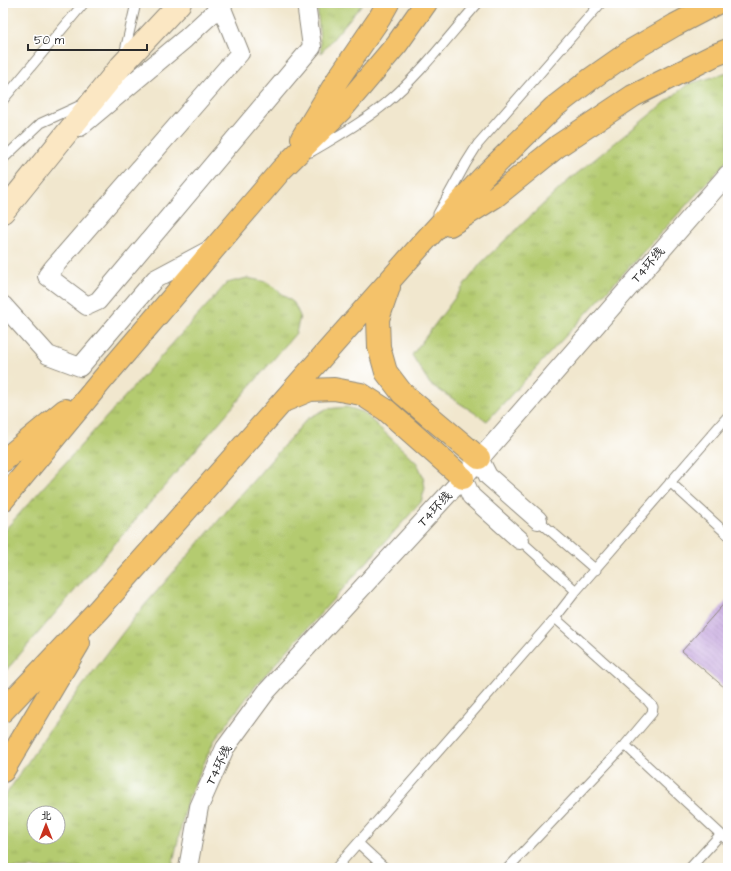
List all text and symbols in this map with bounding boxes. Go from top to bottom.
scale bar [28,26,147,52]
text: 50 m [34,32,65,49]
street label: T4环线 [627,243,669,287]
street label: T4环线 [414,487,456,531]
street label: T4环线 [201,742,237,788]
north arrow [26,805,66,845]
text: 北 [41,808,52,823]

